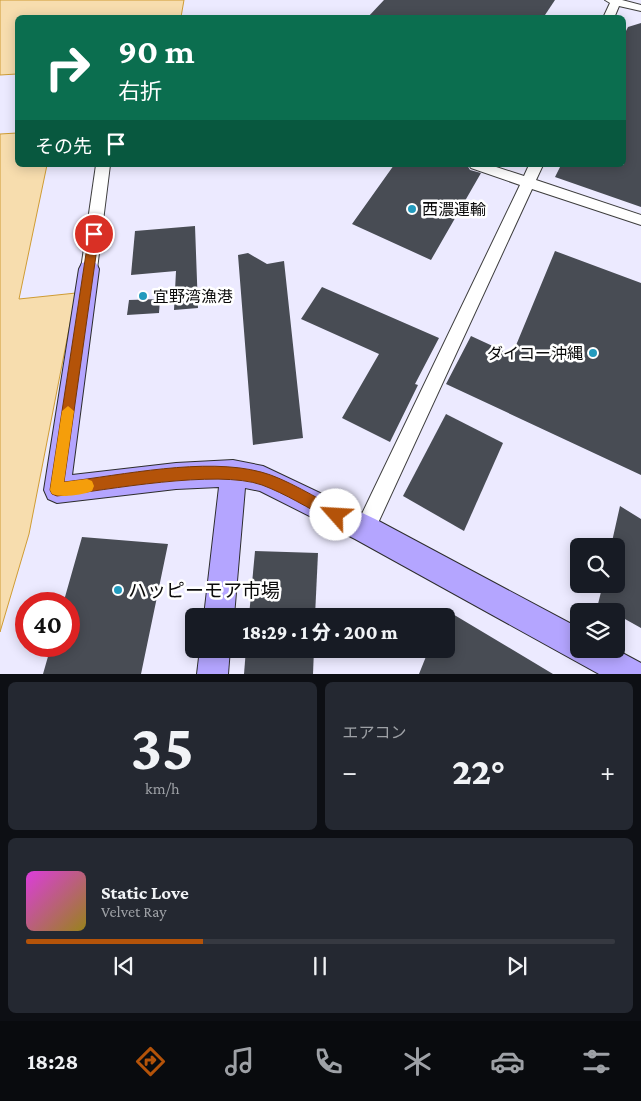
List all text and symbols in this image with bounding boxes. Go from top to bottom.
text: 90 m [118,32,195,71]
icon: right [35,35,100,100]
text: 右折 [118,79,162,104]
icon: arrive [102,130,130,158]
text: その先 [35,136,92,157]
place label: 西濃運輸 [422,201,486,218]
marker: 西濃運輸 [406,203,418,215]
pin [73,213,115,255]
icon: arrive [80,220,108,248]
place label: 宜野湾漁港 [153,288,233,305]
marker: 宜野湾漁港 [137,290,149,302]
place label: ダイコー沖縄 [487,345,583,362]
marker: ダイコー沖縄 [587,347,599,359]
position arrow [309,488,361,540]
map controls [570,538,625,658]
button: search [570,538,625,593]
place label: ハッピーモア市場 [128,580,280,601]
marker: ハッピーモア市場 [112,584,124,596]
speed limit sign: 40 [15,592,80,657]
button: layers [570,603,625,658]
text: 18:29 · 1 分 · 200 m [242,622,398,643]
text: 35 [130,711,194,783]
text: エアコン [343,724,407,741]
text: 22° [452,750,506,792]
text: − [343,756,357,787]
text: + [600,756,615,787]
text: km/h [145,780,180,797]
text: Static Love [101,882,189,903]
text: Velvet Ray [101,903,167,920]
icon: previous [110,952,138,980]
icon: pause [306,952,334,980]
icon: next [503,952,531,980]
icon: directions [133,1044,168,1079]
icon: music [222,1044,257,1079]
icon: phone [311,1044,346,1079]
icon: climate [400,1044,435,1079]
icon: car [490,1044,525,1079]
icon: filters [579,1044,614,1079]
text: 18:28 [27,1049,78,1074]

